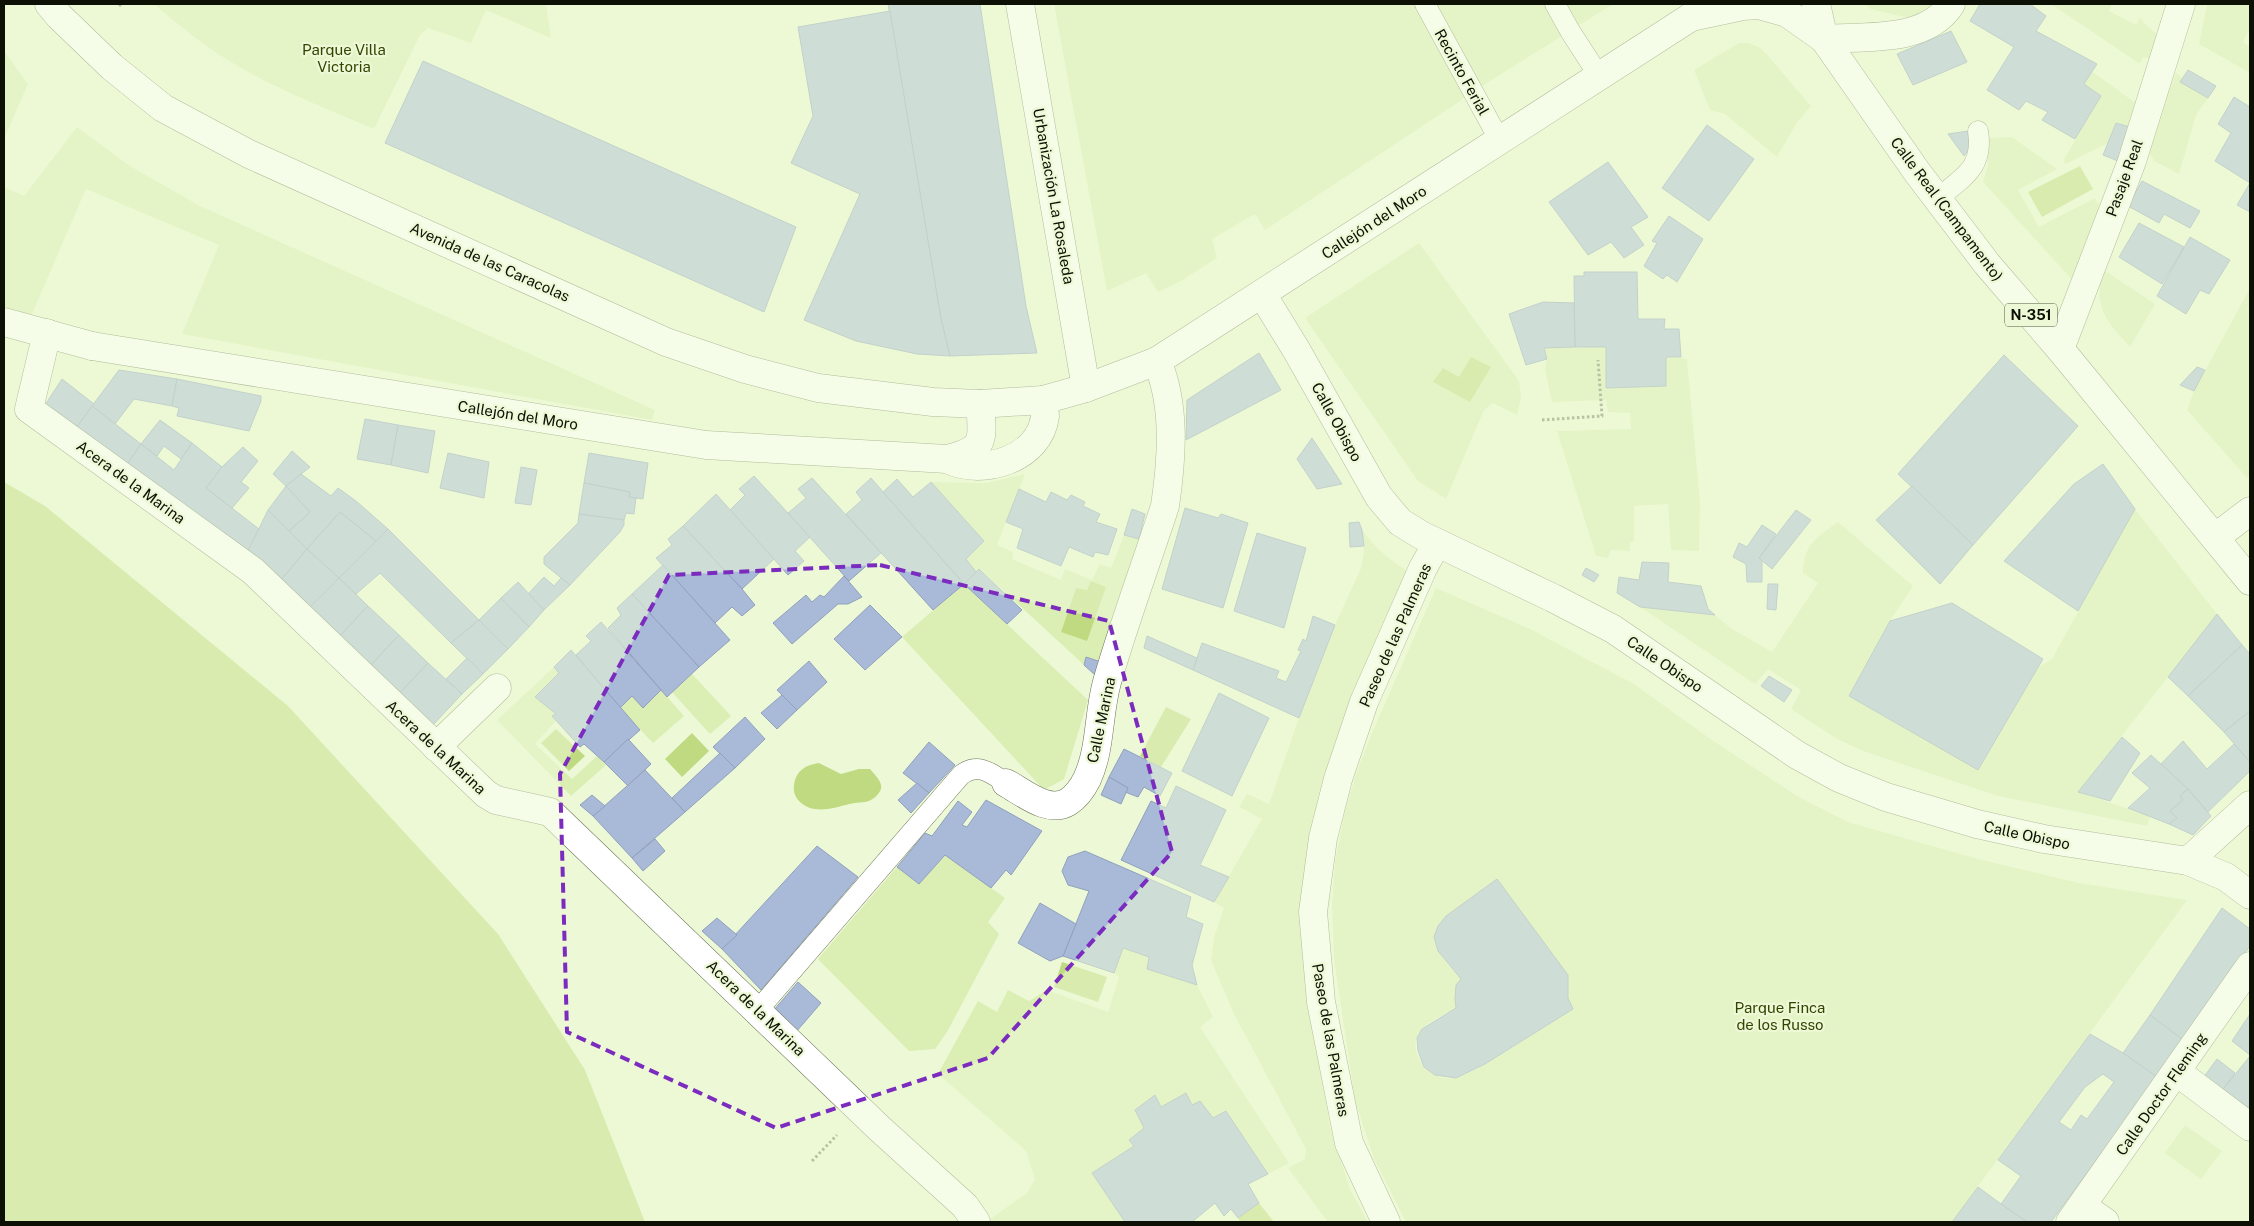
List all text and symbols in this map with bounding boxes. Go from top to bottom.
street label: Recinto Ferial [1431,26,1493,118]
park label: Parque Villa Victoria [302,41,386,75]
street label: Urbanización La Rosaleda [1030,107,1078,285]
street label: Calle Real (Campamento) [1887,134,2007,284]
street label: Pasaje Real [2102,137,2146,219]
street label: Callejón del Moro [1318,182,1430,262]
street label: Avenida de las Caracolas [408,219,572,305]
road number: N-351 [2005,304,2057,326]
street label: Calle Obispo [1308,380,1366,464]
street label: Callejón del Moro [457,397,579,433]
street label: Acera de la Marina [73,437,189,527]
street label: Paseo de las Palmeras [1356,561,1434,709]
street label: Calle Obispo [1624,632,1706,696]
street label: Calle Marina [1084,676,1118,764]
street label: Acera de la Marina [383,696,489,798]
street label: Calle Obispo [1982,818,2072,852]
street label: Acera de la Marina [703,957,809,1059]
street label: Paseo de las Palmeras [1309,962,1353,1118]
park label: Parque Finca de los Russo [1735,999,1825,1033]
street label: Calle Doctor Fleming [2112,1029,2210,1159]

